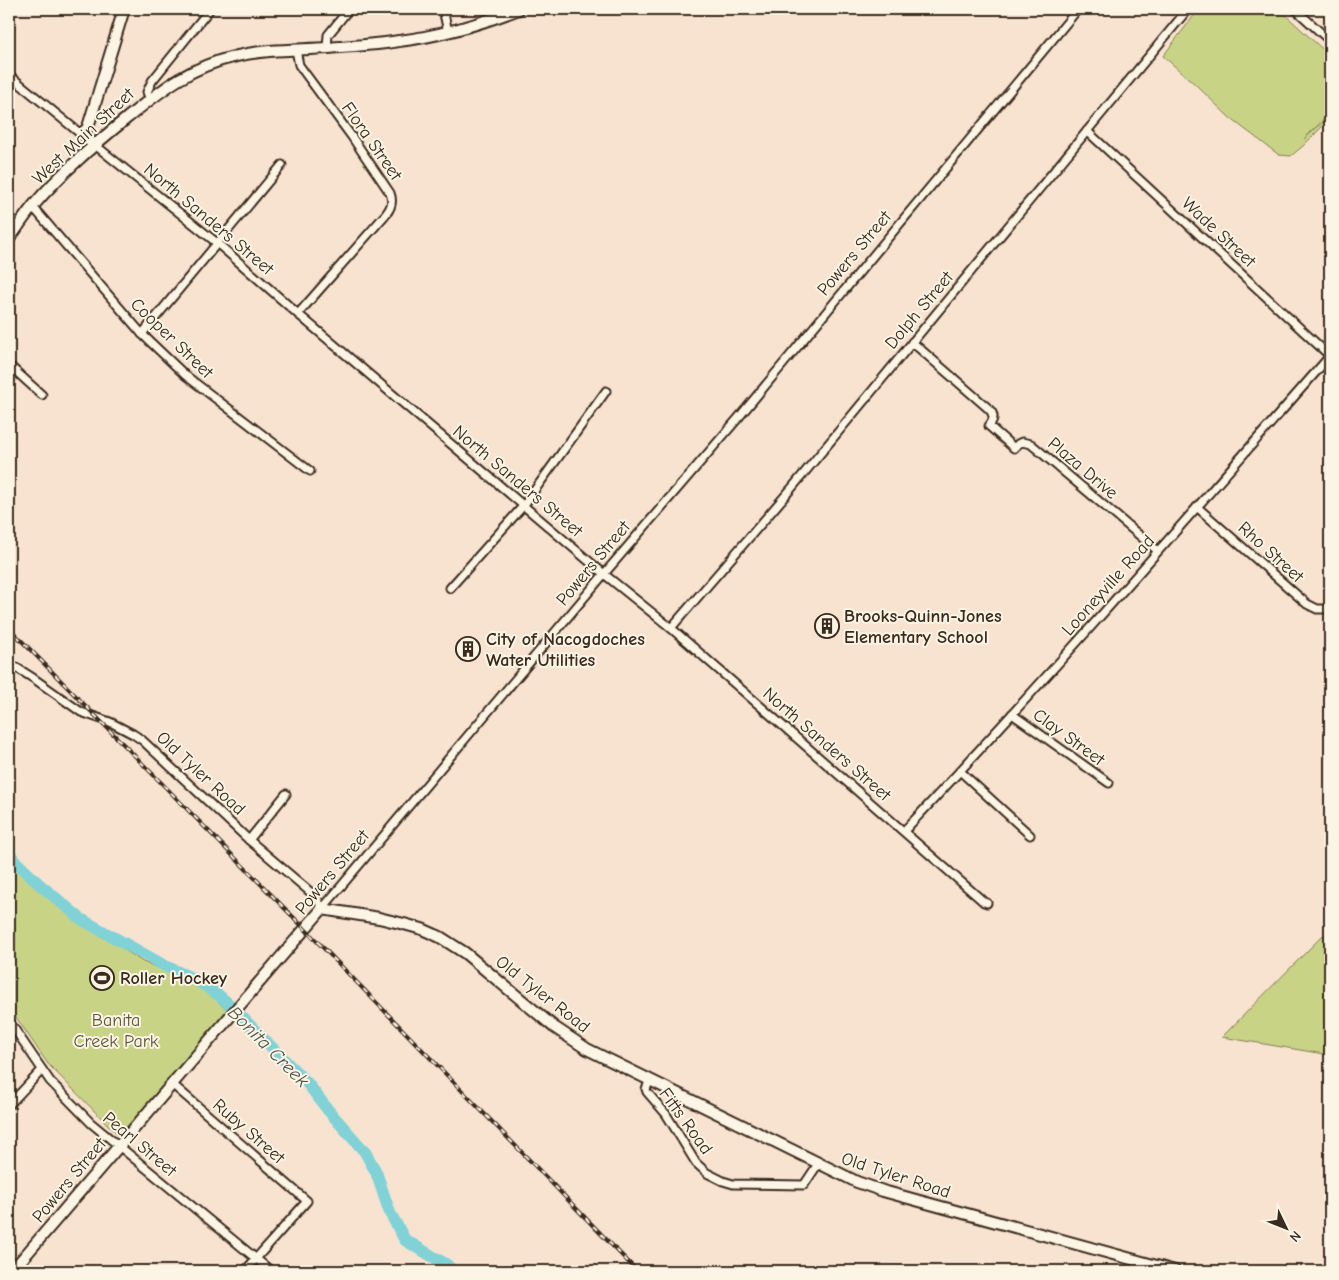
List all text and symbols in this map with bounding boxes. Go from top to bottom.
street label: West Main Street [28,83,139,189]
street label: Flora Street [337,98,407,185]
street label: North Sanders Street [140,159,278,280]
street label: Wade Street [1177,193,1261,272]
street label: Powers Street [813,206,896,300]
street label: Dolph Street [881,267,959,353]
street label: Cooper Street [126,294,218,384]
street label: North Sanders Street [449,421,587,542]
street label: Plaza Drive [1043,433,1122,504]
street label: Powers Street [552,516,635,610]
street label: Rho Street [1234,517,1308,588]
street label: Looneyville Road [1058,531,1159,640]
place label: Brooks-Quinn-Jones Elementary School [844,606,1002,648]
building icon: Brooks-Quinn-Jones Elementary School [814,613,840,639]
place label: City of Nacogdoches Water Utilities [486,629,645,671]
building icon: City of Nacogdoches Water Utilities [455,636,481,662]
street label: North Sanders Street [758,683,896,806]
street label: Clay Street [1029,704,1109,771]
street label: Old Tyler Road [152,727,249,820]
street label: Powers Street [291,825,374,919]
street label: Old Tyler Road [492,951,594,1038]
sports icon: Roller Hockey [89,965,115,991]
place label: Roller Hockey [120,968,228,989]
water label: Bonita Creek [223,1002,314,1092]
park label: Banita Creek Park [73,1010,159,1052]
street label: Fitts Road [654,1084,717,1159]
street label: Ruby Street [208,1094,290,1169]
street label: Pearl Street [99,1107,181,1182]
street label: Powers Street [28,1133,111,1227]
street label: Old Tyler Road [839,1148,953,1203]
north arrow [1262,1202,1312,1252]
text: N [1286,1227,1304,1246]

